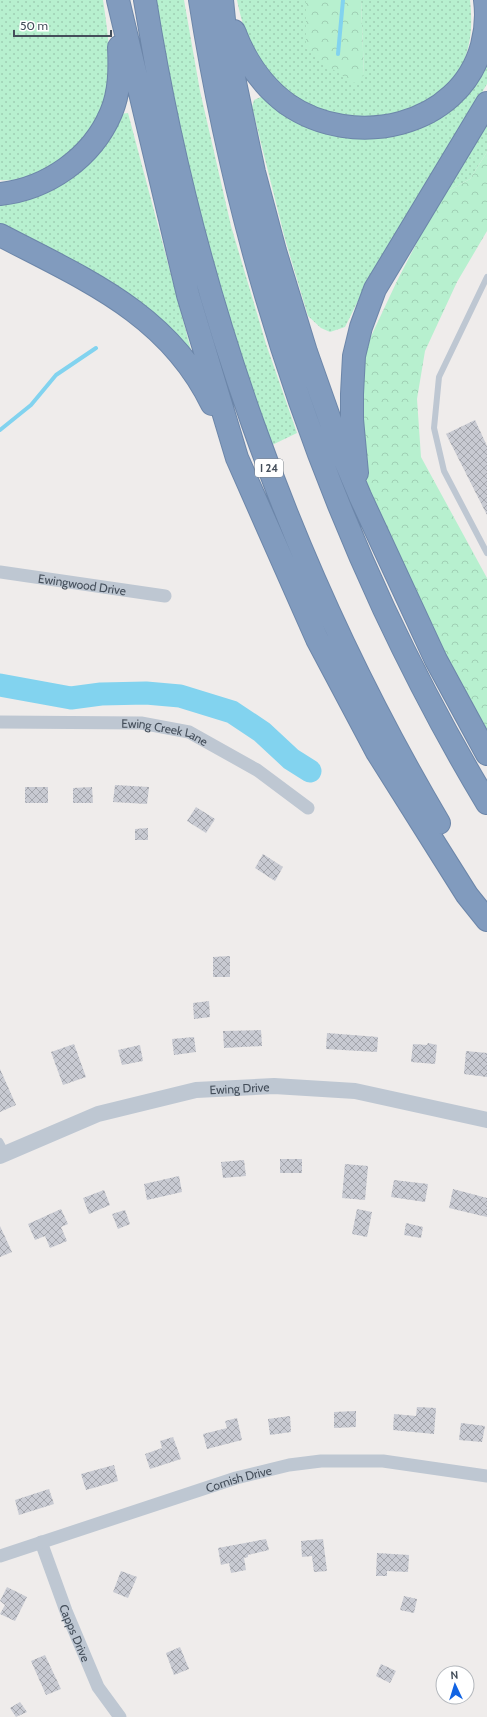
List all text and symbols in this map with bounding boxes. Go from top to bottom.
scale bar [14,12,111,38]
text: 50 m [20,18,48,33]
road number: I 24 [255,459,283,477]
street label: Ewingwood Drive [37,570,127,598]
street label: Ewing Creek Lane [121,715,211,749]
street label: Ewing Drive [209,1079,270,1097]
street label: Cornish Drive [204,1462,273,1495]
street label: Capps Drive [57,1602,94,1664]
north arrow [435,1665,475,1705]
text: N [450,1668,459,1682]

